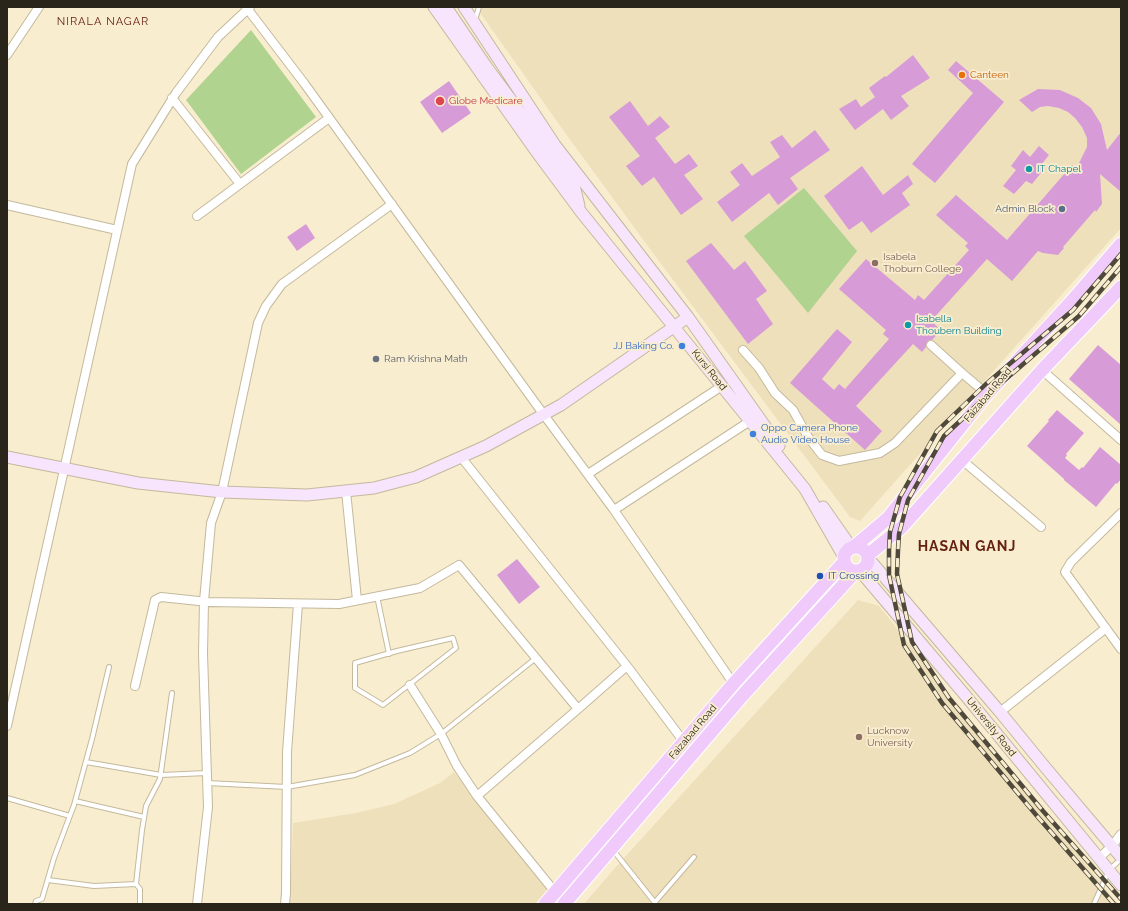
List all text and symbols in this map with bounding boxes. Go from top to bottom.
district label: NIRALA NAGAR [57,15,149,29]
place label: Canteen [970,69,1009,81]
marker: Canteen [957,70,967,80]
marker: Globe Medicare [434,95,446,107]
place label: Globe Medicare [449,95,523,107]
place label: IT Chapel [1037,163,1081,175]
marker: IT Chapel [1024,164,1034,174]
place label: Admin Block [995,203,1054,215]
marker: Admin Block [1057,204,1067,214]
place label: Isabela Thoburn College [883,251,961,274]
marker: Isabela Thoburn College [870,258,880,268]
place label: Isabella Thoubern Building [916,313,1002,336]
marker: Isabella Thoubern Building [903,320,913,330]
place label: JJ Baking Co. [613,340,674,352]
marker: JJ Baking Co. [677,341,687,351]
street label: Kursi Road [689,347,729,393]
place label: Ram Krishna Math [384,353,468,365]
marker: Ram Krishna Math [371,354,381,364]
street label: Faizabad Road [962,365,1014,425]
place label: Oppo Camera Phone Audio Video House [761,422,858,446]
marker: Oppo Camera Phone Audio Video House [748,429,758,439]
district label: HASAN GANJ [918,539,1016,555]
place label: IT Crossing [828,570,879,582]
marker: IT Crossing [815,571,825,581]
street label: University Road [964,695,1018,759]
street label: Faizabad Road [667,702,719,762]
place label: Lucknow University [867,725,913,748]
marker: Lucknow University [854,732,864,742]

